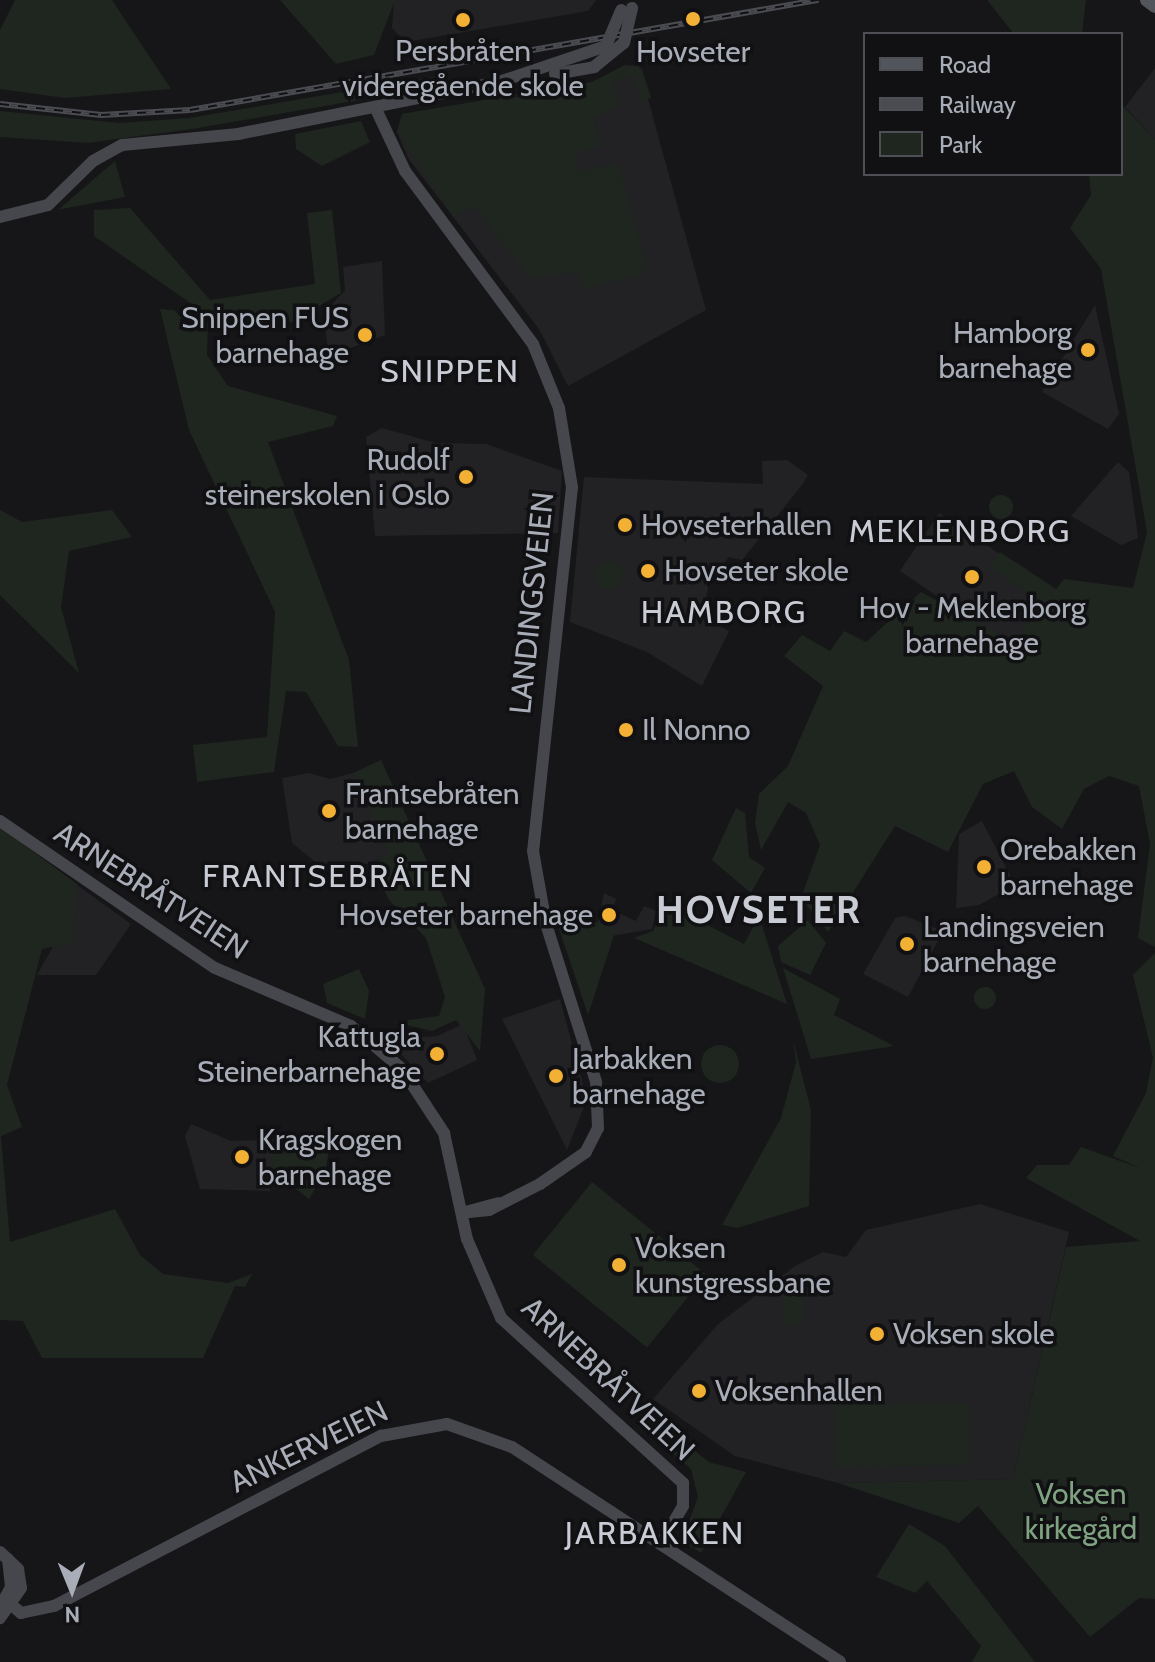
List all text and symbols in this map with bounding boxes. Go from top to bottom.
marker: Hovseter [682,8,704,30]
marker: Persbråten videregående skole [454,11,472,29]
legend [863,32,1123,176]
place label: Persbråten videregående skole [342,33,584,104]
place label: Hovseter [636,34,750,70]
text: Road [939,50,991,79]
text: Railway [939,90,1016,119]
text: Park [939,130,982,159]
place label: Snippen FUS barnehage [181,300,349,370]
place label: Hamborg barnehage [938,315,1072,386]
marker: Snippen FUS barnehage [356,326,374,344]
marker: Hamborg barnehage [1079,341,1097,359]
district label: SNIPPEN [380,352,520,390]
place label: Rudolf steinerskolen i Oslo [205,442,450,512]
marker: Rudolf steinerskolen i Oslo [457,468,475,486]
street label: LANDINGSVEIEN [502,490,562,716]
place label: Hovseterhallen [641,507,832,543]
district label: MEKLENBORG [849,512,1071,550]
marker: Hovseterhallen [616,516,634,534]
place label: Hovseter skole [664,553,849,589]
marker: Hovseter skole [639,562,657,580]
marker: Hov - Meklenborg barnehage [963,568,981,586]
place label: Hov - Meklenborg barnehage [858,590,1086,660]
district label: HAMBORG [641,593,807,631]
place label: Il Nonno [642,712,750,748]
marker: Il Nonno [617,721,635,739]
place label: Frantsebråten barnehage [345,776,520,846]
marker: Frantsebråten barnehage [320,802,338,820]
street label: ARNEBRÅTVEIEN [47,815,255,967]
place label: Orebakken barnehage [1000,832,1137,902]
district label: FRANTSEBRÅTEN [202,857,474,895]
marker: Orebakken barnehage [975,858,993,876]
district label: HOVSETER [656,887,862,933]
place label: Hovseter barnehage [338,897,593,933]
marker: Hovseter barnehage [600,906,618,924]
place label: Landingsveien barnehage [923,909,1105,980]
marker: Landingsveien barnehage [898,935,916,953]
place label: Kattugla Steinerbarnehage [197,1019,421,1090]
place label: Jarbakken barnehage [572,1041,706,1112]
marker: Kattugla Steinerbarnehage [428,1045,446,1063]
marker: Jarbakken barnehage [547,1067,565,1085]
place label: Kragskogen barnehage [258,1122,402,1192]
marker: Kragskogen barnehage [233,1148,251,1166]
place label: Voksen kunstgressbane [635,1230,831,1300]
marker: Voksen kunstgressbane [610,1256,628,1274]
street label: ARNEBRÅTVEIEN [514,1290,702,1468]
place label: Voksen skole [893,1316,1055,1352]
marker: Voksen skole [868,1325,886,1343]
place label: Voksenhallen [715,1373,883,1409]
marker: Voksenhallen [690,1382,708,1400]
street label: ANKERVEIEN [224,1393,394,1501]
park label: Voksen kirkegård [1025,1476,1137,1546]
district label: JARBAKKEN [565,1514,745,1552]
north arrow [32,1550,112,1630]
text: N [64,1601,80,1628]

